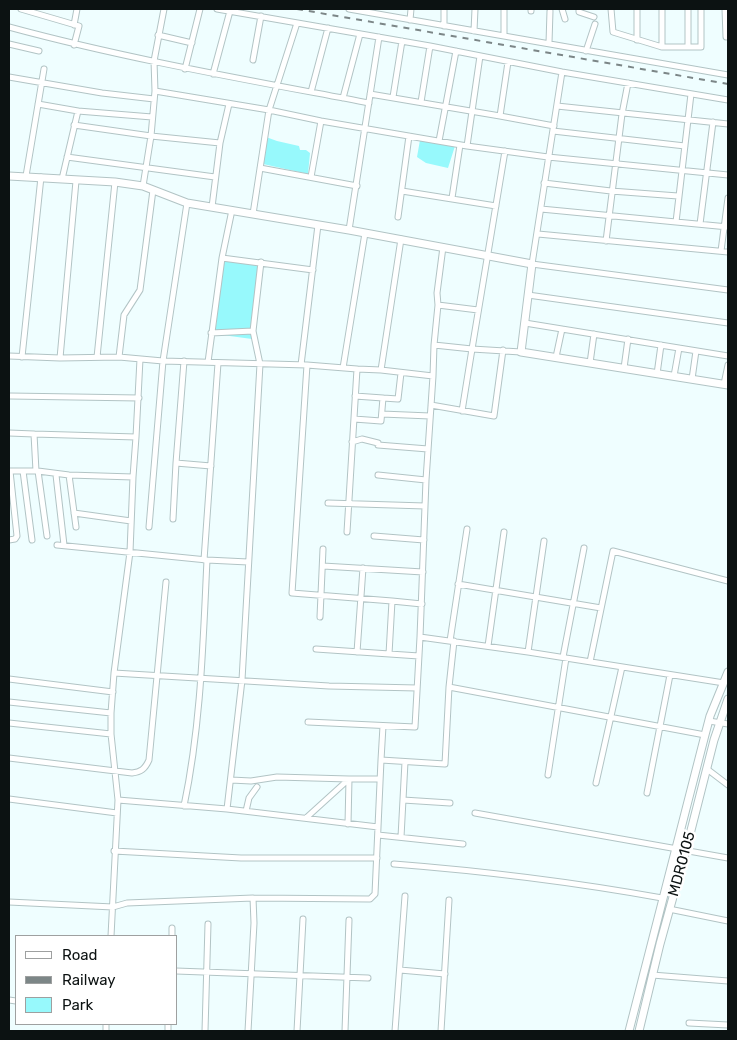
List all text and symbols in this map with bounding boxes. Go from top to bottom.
street label: MDR0105 [665,830,699,898]
legend [15,935,178,1025]
text: Road [62,946,98,964]
text: Railway [62,971,116,989]
text: Park [62,996,93,1014]

